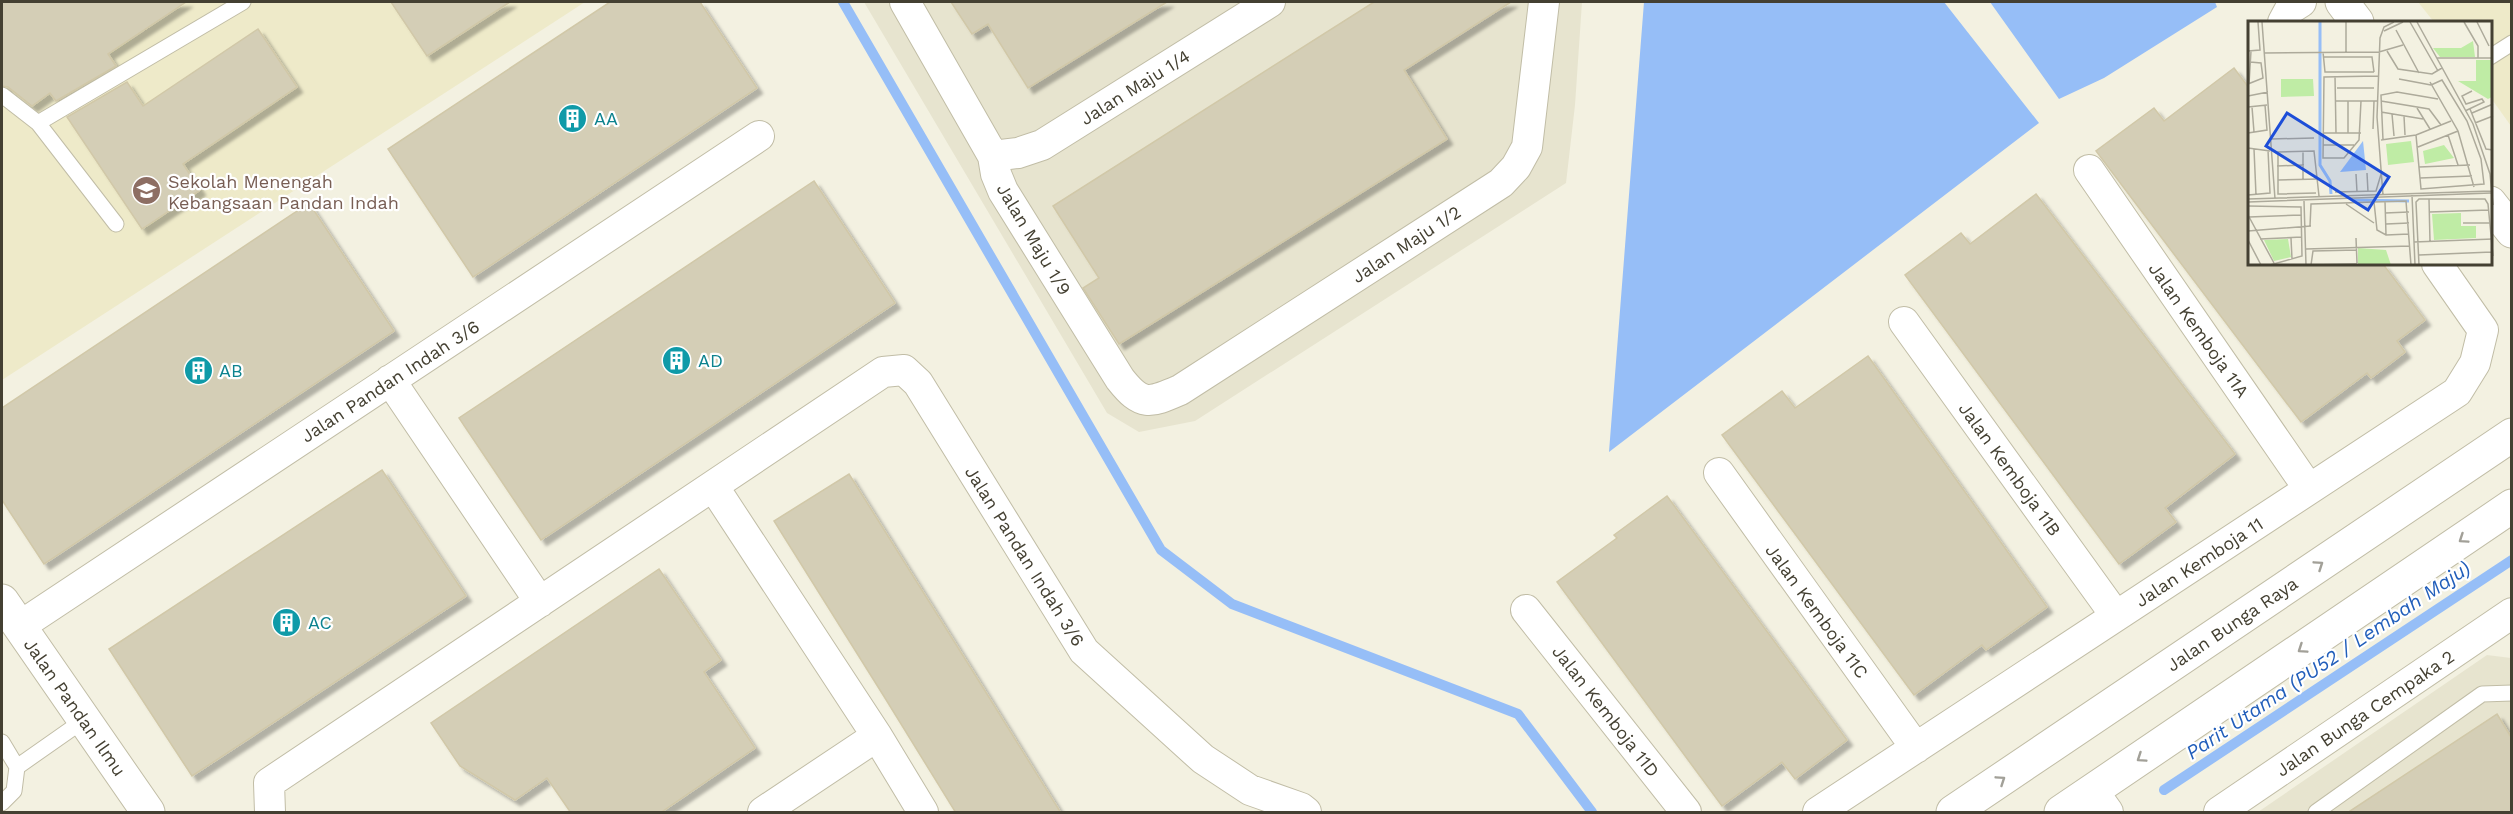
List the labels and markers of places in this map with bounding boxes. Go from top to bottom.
building icon: AA [557,102,589,134]
place label: AA [594,108,618,129]
place label: Sekolah Menengah Kebangsaan Pandan Indah [168,171,399,213]
school or university icon: Sekolah Menengah Kebangsaan Pandan Indah [131,175,163,207]
building icon: AD [661,344,693,376]
place label: AD [698,350,723,371]
building icon: AB [182,354,214,386]
place label: AB [219,360,243,381]
building icon: AC [271,606,303,638]
place label: AC [308,612,332,633]

